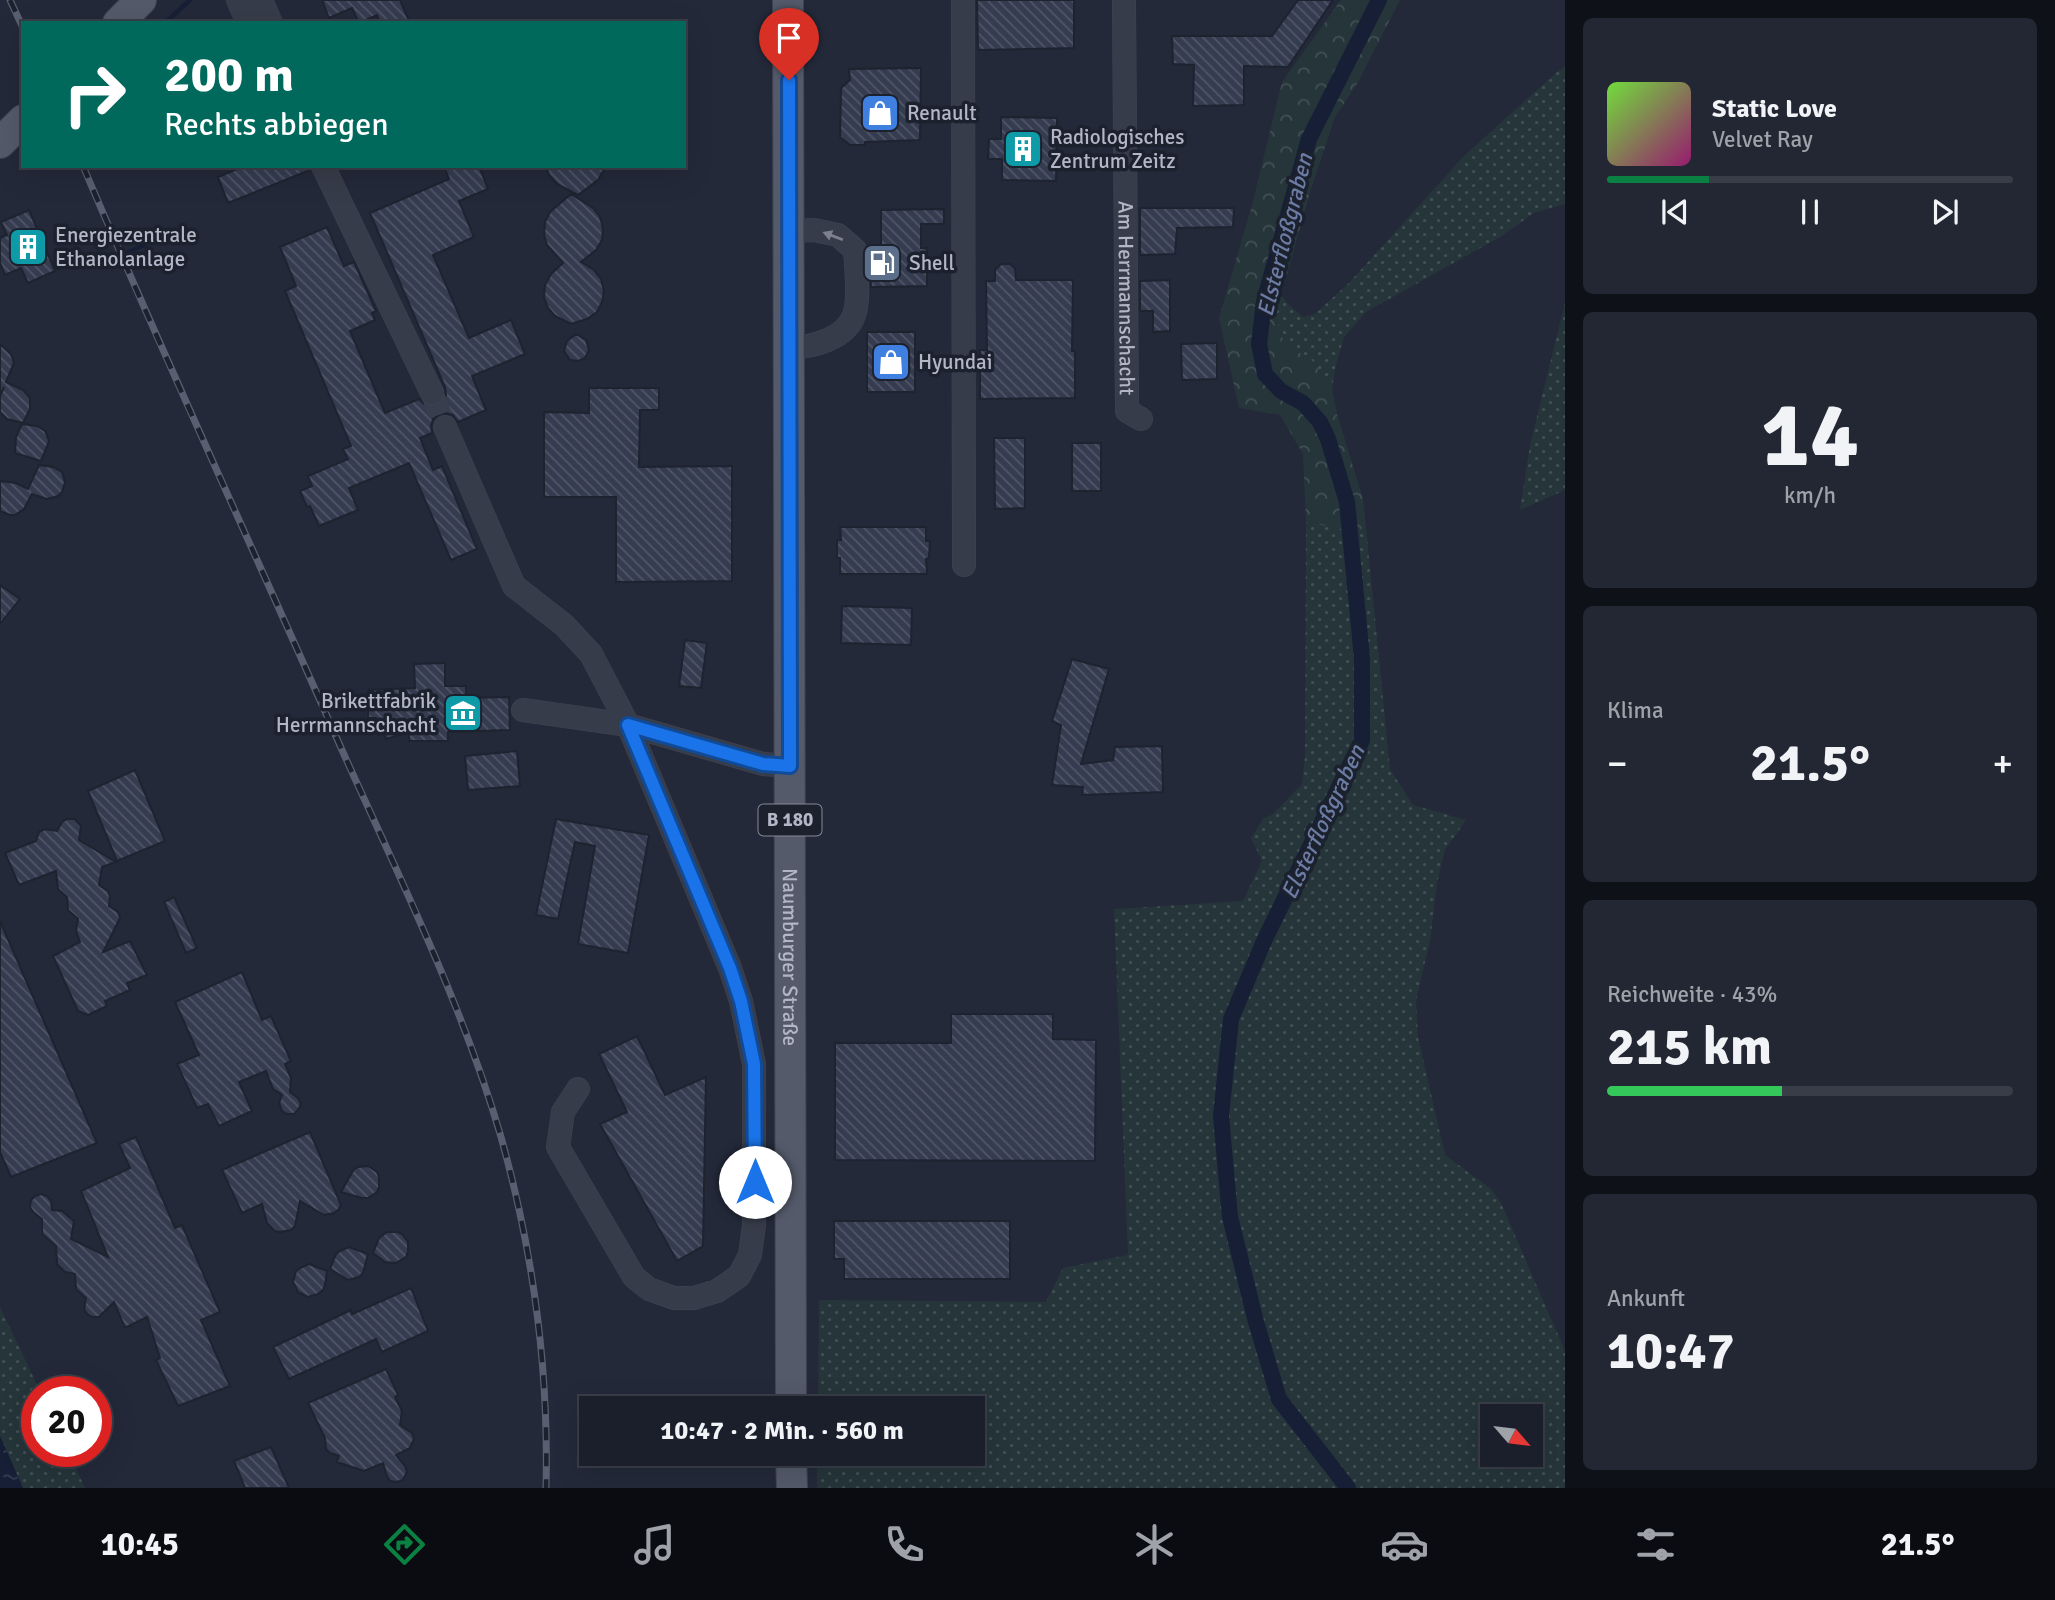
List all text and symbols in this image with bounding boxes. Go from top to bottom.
pin [759,8,819,80]
icon: arrive [770,19,808,57]
text: 200 m [164,45,294,105]
icon: right [49,49,140,140]
shop icon: Renault [859,92,901,134]
text: Static Love [1712,93,1837,125]
place label: Renault [907,100,977,126]
text: Rechts abbiegen [164,105,389,144]
place label: Radiologisches Zentrum Zeitz [1050,124,1185,174]
text: Velvet Ray [1712,125,1813,154]
building icon: Radiologisches Zentrum Zeitz [1002,128,1044,170]
water label: Elsterfloßgraben [1251,149,1320,319]
icon: previous [1656,193,1694,231]
icon: pause [1791,193,1829,231]
icon: next [1926,193,1964,231]
street label: Am Herrmannschacht [1112,201,1140,395]
place label: Energiezentrale Ethanolanlage [55,222,197,272]
building icon: Energiezentrale Ethanolanlage [7,226,49,268]
one-way arrow [822,230,843,241]
fuel station icon: Shell [861,242,903,284]
place label: Shell [909,250,955,276]
shop icon: Hyundai [870,341,912,383]
place label: Hyundai [918,349,992,375]
text: 14 [1761,379,1859,492]
text: km/h [1784,481,1836,510]
place label: Brikettfabrik Herrmannschacht [276,688,436,738]
museum icon: Brikettfabrik Herrmannschacht [442,692,484,734]
text: Klima [1607,696,1664,725]
text: 21.5° [1750,731,1870,795]
water label: Elsterfloßgraben [1275,739,1372,904]
text: − [1607,740,1628,787]
text: + [1992,740,2013,787]
road number: B 180 [758,804,822,835]
street label: Naumburger Straße [777,868,803,1046]
text: Reichweite · 43% [1607,980,1777,1009]
text: 215 km [1607,1015,1772,1079]
position arrow [718,1145,792,1219]
text: Ankunft [1607,1284,1685,1313]
text: 10:47 [1607,1319,1735,1383]
speed limit sign: 20 [21,1376,112,1467]
north arrow [1480,1404,1544,1466]
map controls [1480,1404,1543,1467]
text: 10:47 · 2 Min. · 560 m [660,1415,904,1447]
icon: directions [380,1520,429,1569]
icon: music [630,1520,679,1569]
icon: phone [880,1520,929,1569]
icon: climate [1130,1520,1179,1569]
icon: car [1380,1520,1429,1569]
icon: filters [1631,1520,1680,1569]
text: 10:45 [101,1525,179,1564]
text: 21.5° [1881,1525,1954,1564]

